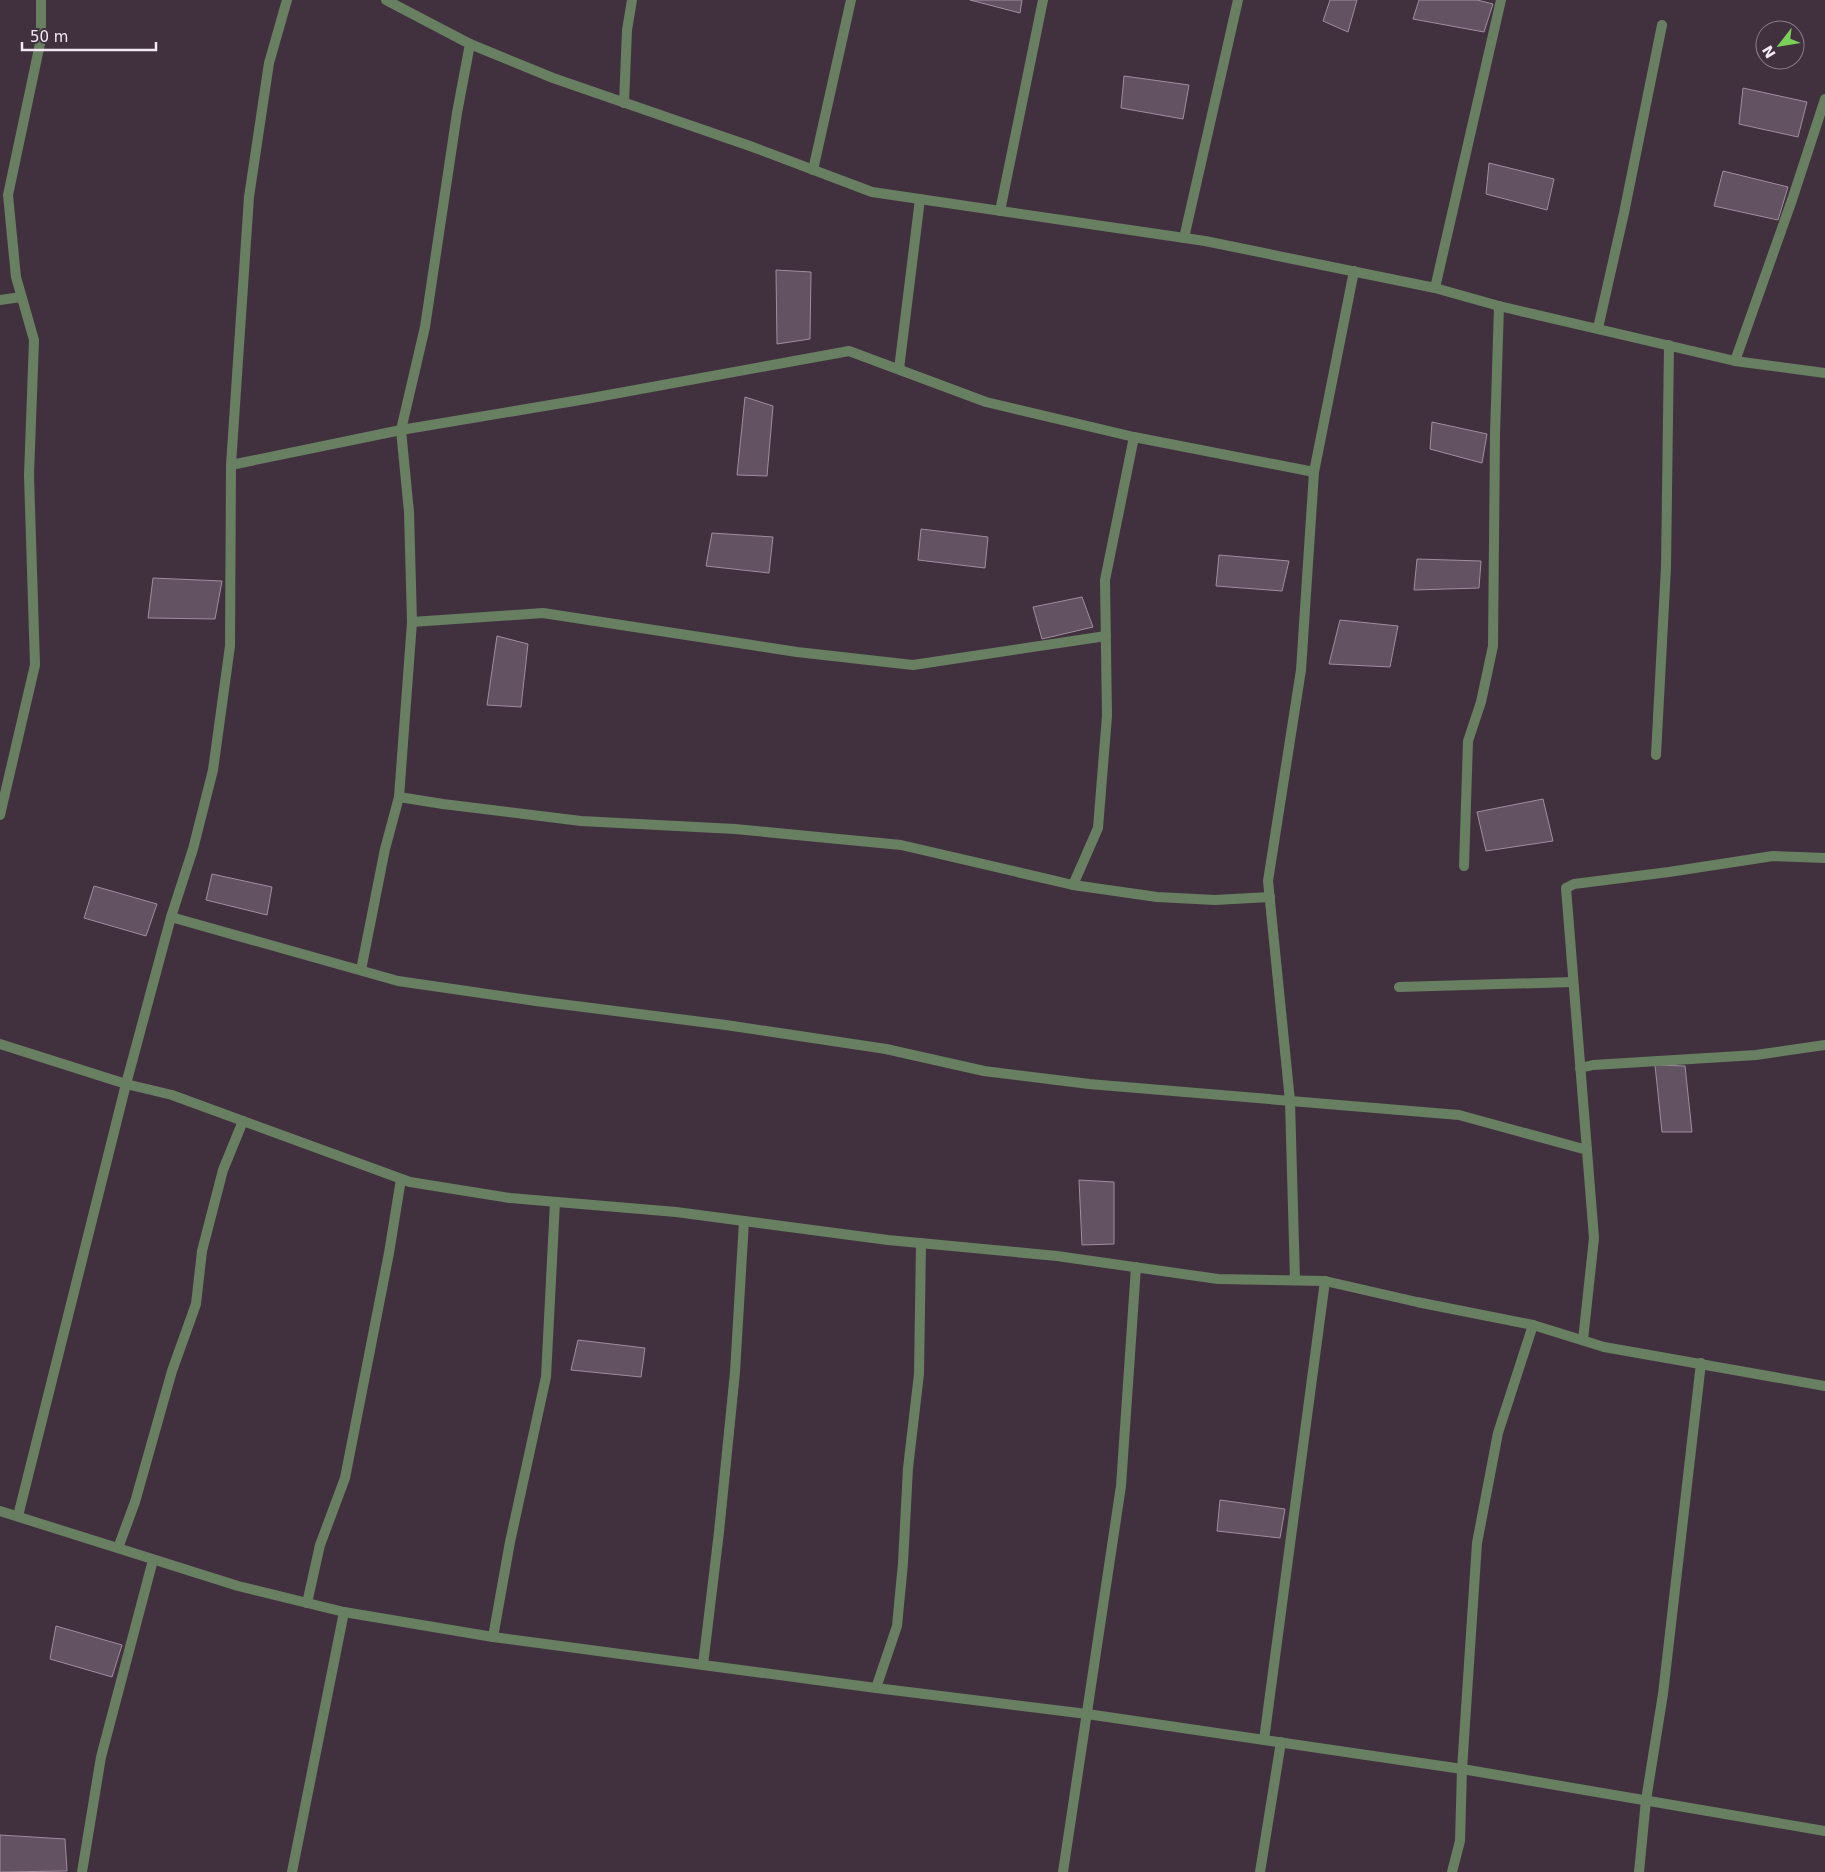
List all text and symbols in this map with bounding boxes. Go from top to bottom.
scale bar [22,20,156,52]
north arrow [1755,20,1805,70]
text: 50 m [30,28,68,46]
text: N [1759,43,1779,61]

